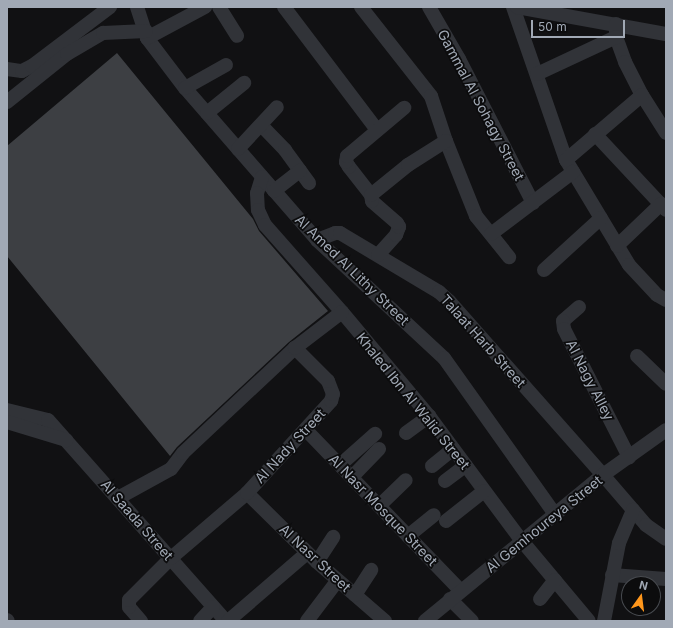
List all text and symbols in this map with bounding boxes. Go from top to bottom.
scale bar [533,12,627,38]
text: 50 m [538,19,567,34]
street label: Gammal Al Sohagy Street [434,27,528,183]
street label: Al Amed Al Lithy Street [292,211,412,329]
street label: Talaat Harb Street [437,291,529,391]
street label: Khaled Ibn Al Walid Street [353,329,473,473]
street label: Al Nagy Alley [563,337,617,423]
street label: Al Nady Street [251,405,329,487]
street label: Al Nasr Mosque Street [325,451,441,569]
street label: Al Gemhoureya Street [482,472,606,576]
street label: Al Saada Street [97,476,177,564]
street label: Al Nasr Street [276,521,354,595]
north arrow [621,576,661,616]
text: N [638,578,649,593]

